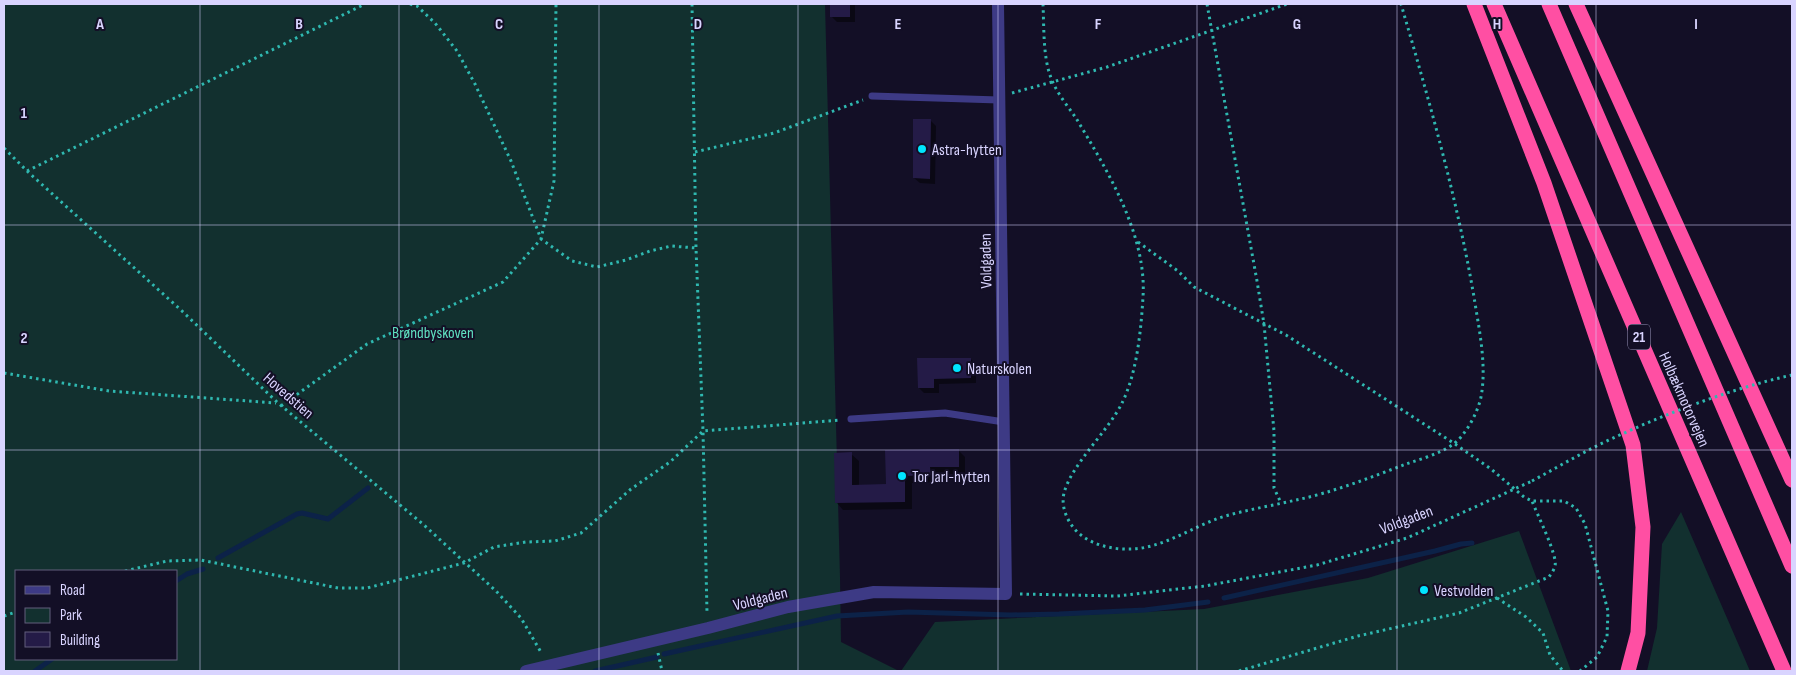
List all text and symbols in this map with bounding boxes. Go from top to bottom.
text: A [95,15,104,34]
text: B [295,15,303,34]
text: C [495,15,503,34]
text: D [694,15,702,34]
text: E [895,15,902,34]
text: F [1095,15,1102,34]
text: G [1293,15,1301,34]
text: H [1493,15,1501,34]
text: I [1694,15,1698,34]
text: 1 [21,104,28,123]
place label: Astra-hytten [931,141,1002,160]
marker: Astra-hytten [916,143,928,155]
street label: Voldgaden [977,233,996,289]
park label: Brøndbyskoven [392,324,474,343]
road number: 21 [1628,324,1650,350]
text: 2 [20,329,28,348]
street label: Holbækmotorvejen [1654,349,1713,450]
place label: Naturskolen [967,360,1032,379]
marker: Naturskolen [951,362,963,374]
street label: Hovedstien [259,369,317,423]
place label: Tor Jarl-hytten [912,468,990,487]
marker: Tor Jarl-hytten [896,470,908,482]
street label: Voldgaden [1377,502,1436,539]
legend [15,570,178,660]
text: Road [60,581,85,600]
place label: Vestvolden [1434,582,1493,601]
street label: Voldgaden [731,584,789,615]
marker: Vestvolden [1418,584,1430,596]
text: Park [60,606,82,625]
text: Building [60,631,100,650]

